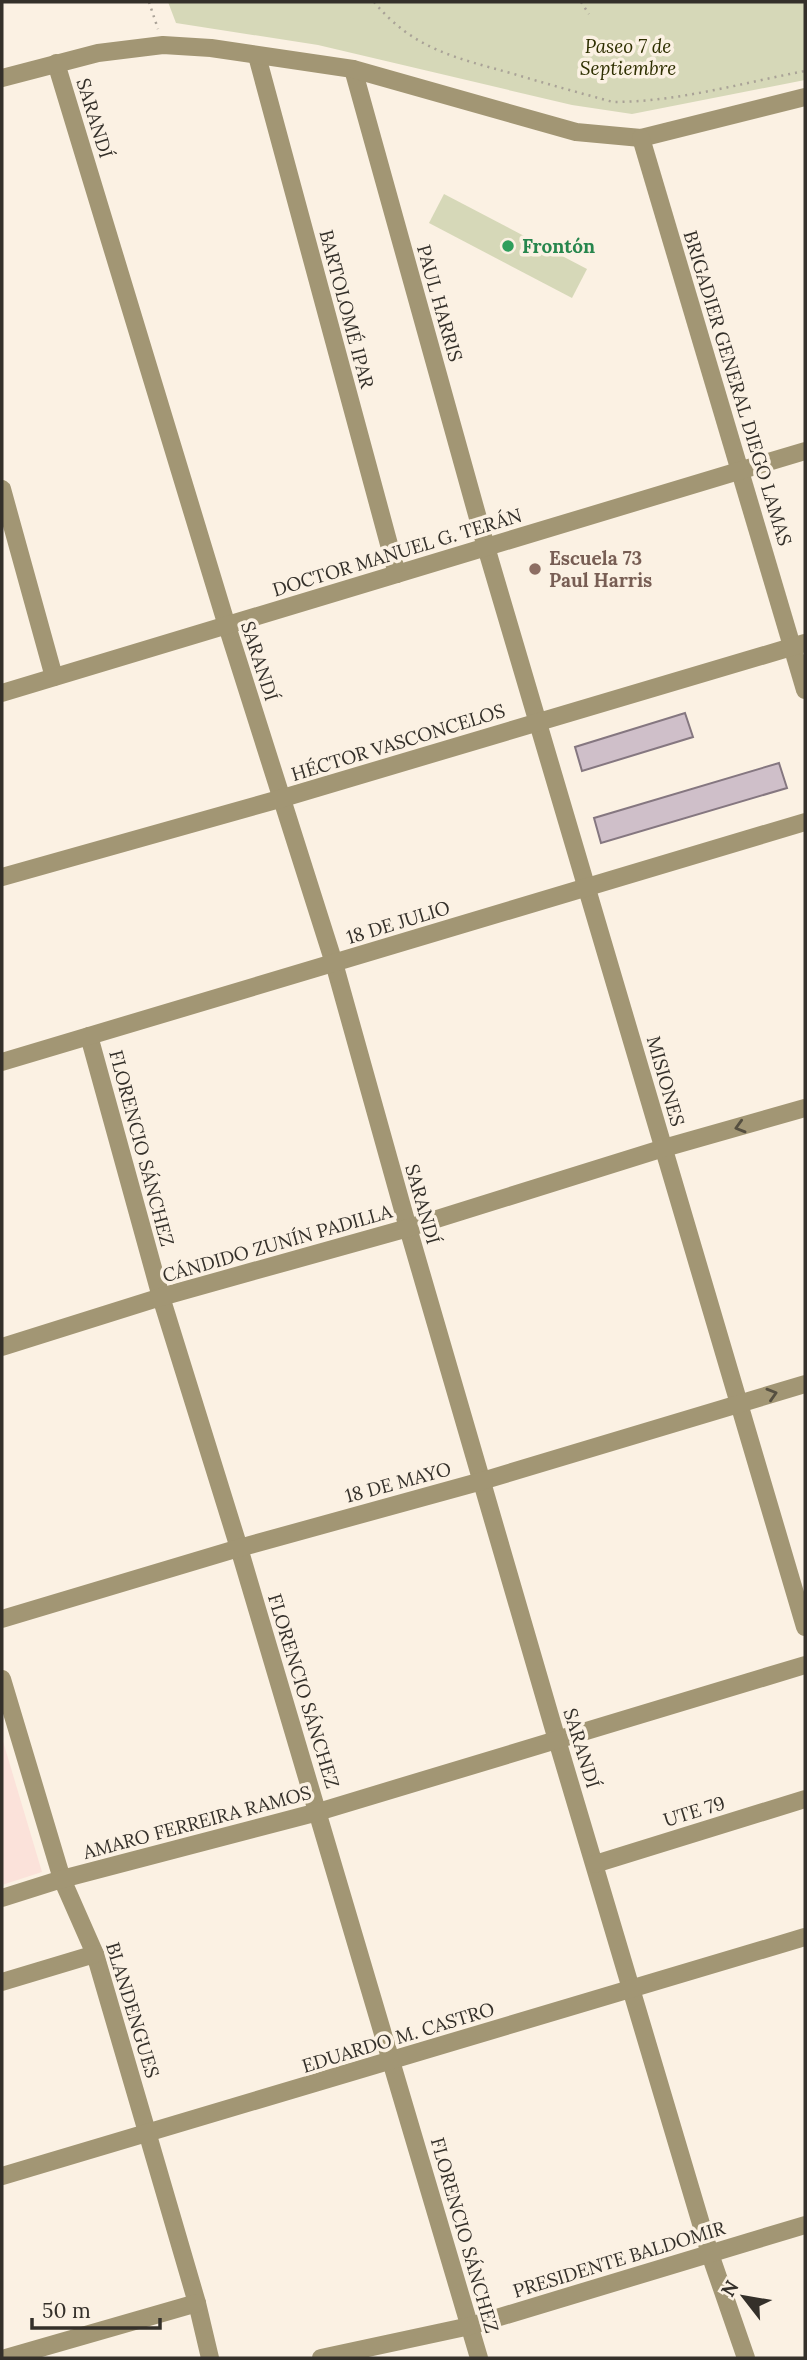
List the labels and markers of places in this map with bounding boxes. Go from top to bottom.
place label: Frontón [522,234,595,258]
marker: Frontón [500,238,516,254]
place label: Escuela 73 Paul Harris [549,546,652,592]
marker: Escuela 73 Paul Harris [527,561,543,577]

